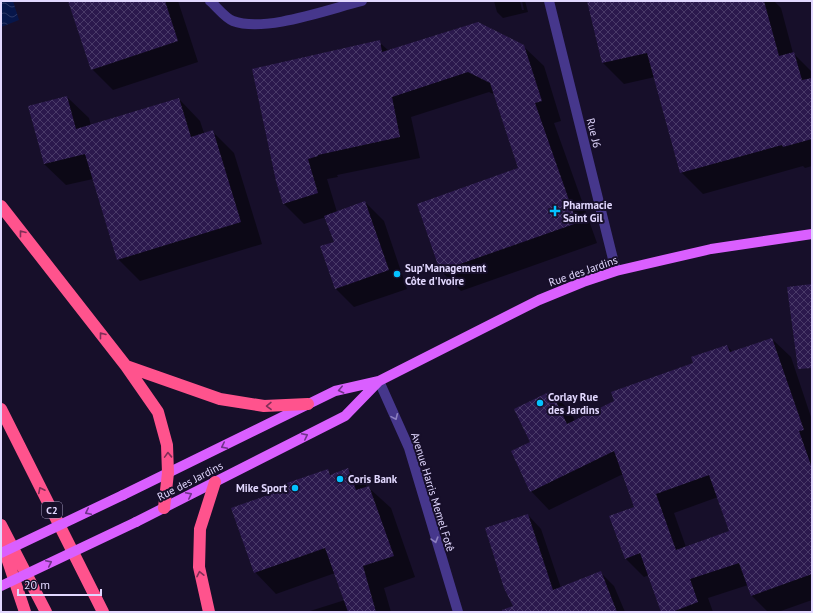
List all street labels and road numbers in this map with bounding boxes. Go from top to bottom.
street label: Rue J6 [584,117,604,149]
street label: Rue des Jardins [547,253,620,289]
street label: Avenue Harris Memel Fotê [408,431,458,554]
street label: Rue des Jardins [155,458,226,504]
road number: C2 [42,502,62,518]

